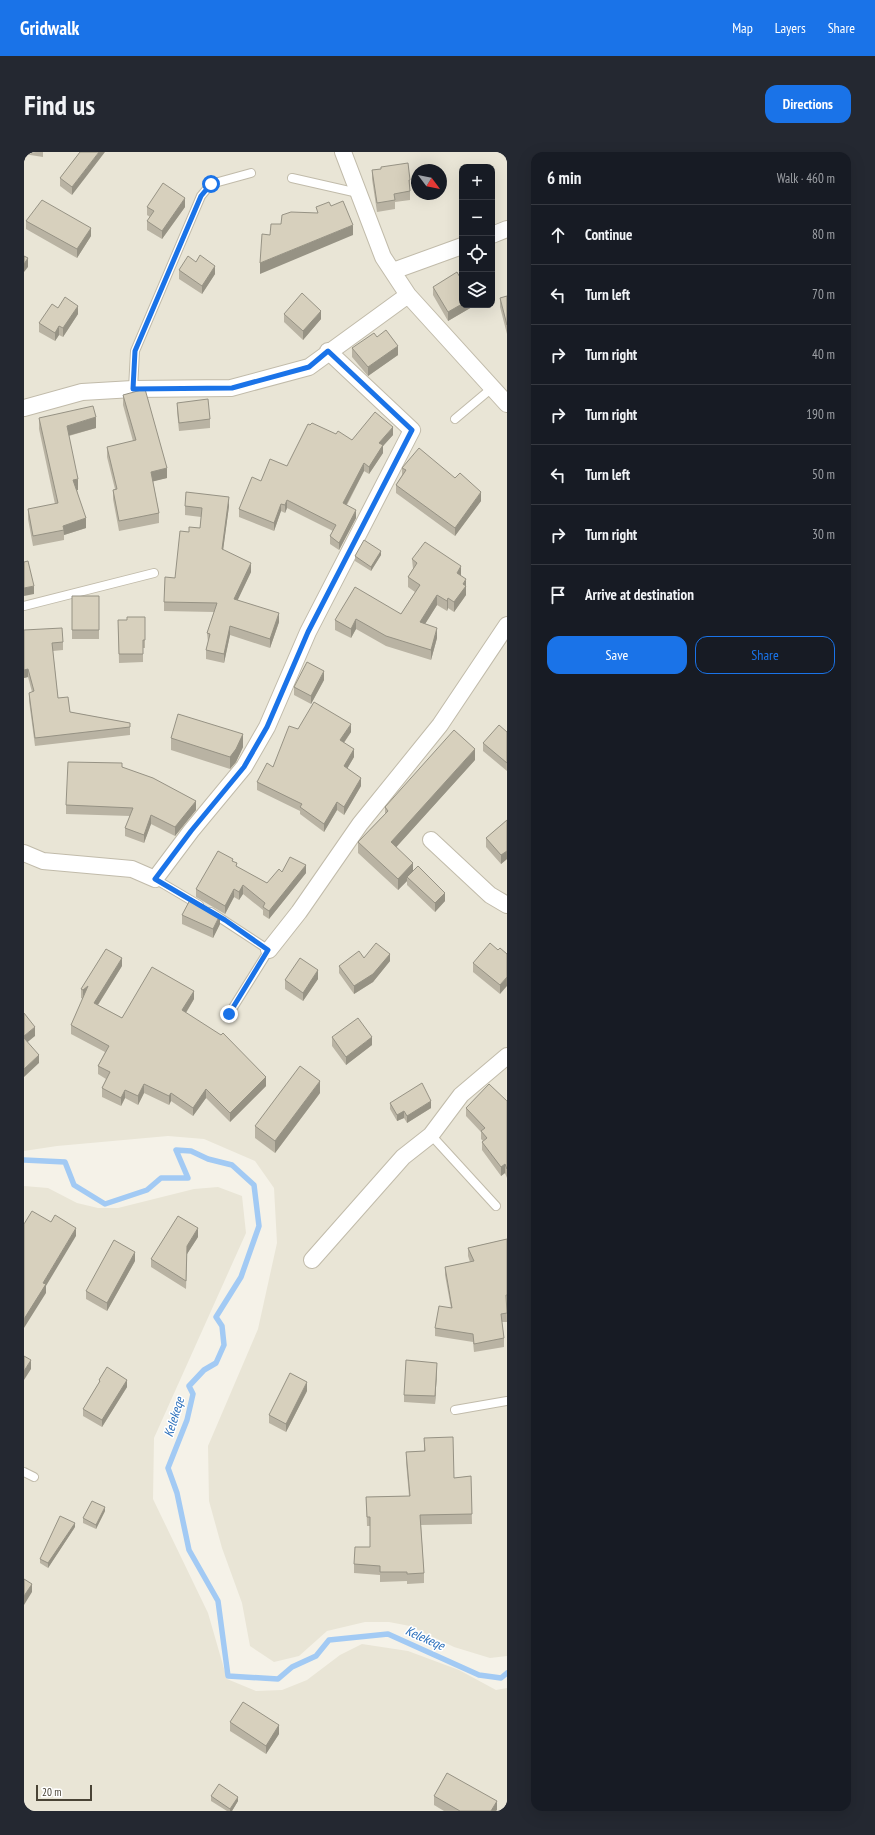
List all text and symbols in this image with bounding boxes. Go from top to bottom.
text: Gridwalk [20,16,79,40]
text: Map [732,19,753,37]
text: Layers [775,19,806,37]
text: Share [828,19,855,37]
button: Directions [765,85,851,123]
text: Find us [24,86,95,123]
north arrow [411,164,447,200]
map controls [459,164,495,308]
button: + [459,164,495,200]
text: 6 min [547,167,581,189]
text: Walk · 460 m [777,170,835,187]
route start [202,175,220,193]
button: − [459,200,495,236]
icon: ahead [547,224,569,246]
text: Continue [585,225,632,244]
text: 80 m [812,226,835,243]
button: locate [459,236,495,272]
button: layers [459,272,495,308]
icon: left [547,284,569,306]
text: Turn left [585,285,630,304]
text: 70 m [812,286,835,303]
icon: right [547,344,569,366]
text: Turn right [585,345,637,364]
text: 40 m [812,346,835,363]
icon: right [547,404,569,426]
text: Turn right [585,405,637,424]
text: 190 m [806,406,835,423]
icon: left [547,464,569,486]
text: Turn left [585,465,630,484]
text: 50 m [812,466,835,483]
icon: right [547,524,569,546]
text: Turn right [585,525,637,544]
text: 30 m [812,526,835,543]
icon: arrive [547,584,569,606]
text: Arrive at destination [585,585,694,604]
button: Save [547,636,687,674]
button: Share [695,636,835,674]
route end [220,1005,238,1023]
water label: Kelekeqe [160,1393,189,1439]
water label: Kelekeqe [403,1622,449,1655]
scale bar [36,1783,92,1802]
text: 20 m [42,1785,61,1799]

